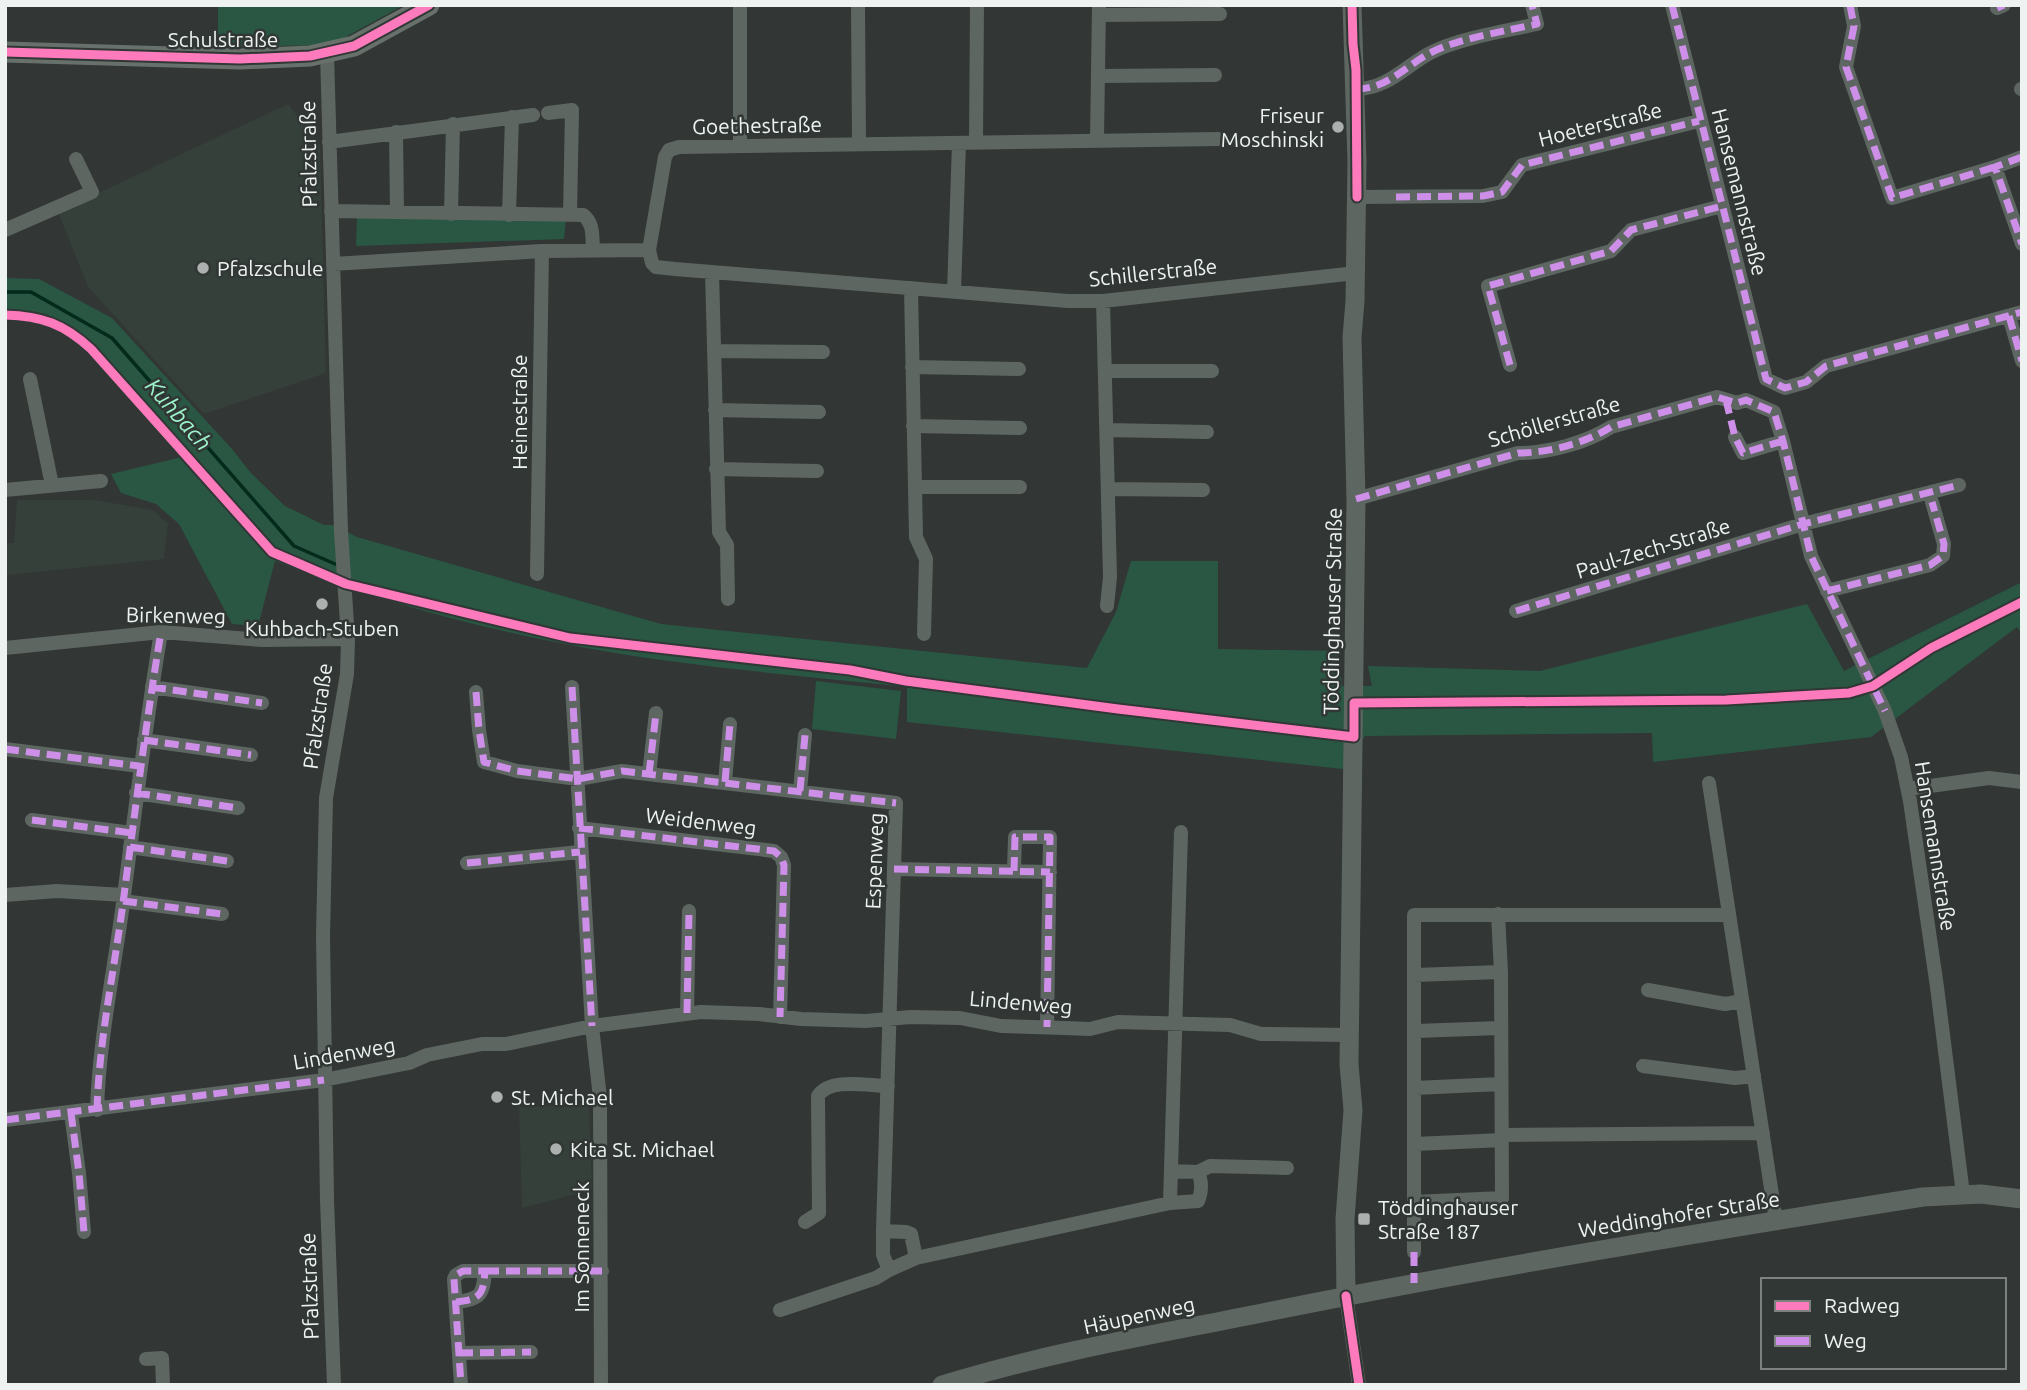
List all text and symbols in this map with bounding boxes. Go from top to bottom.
street label: Schulstraße [168,27,278,51]
street label: Hoeterstraße [1536,97,1664,151]
street label: Pfalzstraße [295,100,321,208]
place label: Friseur Moschinski [1221,103,1324,151]
street label: Hansemannstraße [1708,106,1772,278]
street label: Goethestraße [692,112,822,138]
marker: Friseur Moschinski [1330,119,1346,135]
street label: Schillerstraße [1088,253,1218,291]
place label: Pfalzschule [217,256,324,280]
marker: Pfalzschule [195,260,211,276]
street label: Heinestraße [507,354,531,470]
water label: Kuhbach [141,373,217,455]
street label: Schöllerstraße [1485,391,1623,451]
street label: Töddinghauser Straße [1318,507,1346,715]
street label: Paul-Zech-Straße [1573,513,1733,583]
marker: Kuhbach-Stuben [314,596,330,612]
street label: Birkenweg [126,602,226,628]
place label: Kuhbach-Stuben [245,616,399,640]
street label: Pfalzstraße [298,661,336,771]
street label: Hansemannstraße [1911,759,1961,933]
street label: Weidenweg [644,802,758,840]
street label: Espenweg [860,812,888,910]
street label: Lindenweg [968,986,1074,1018]
street label: Lindenweg [291,1032,397,1074]
place label: St. Michael [511,1085,613,1109]
marker: St. Michael [489,1089,505,1105]
place label: Kita St. Michael [570,1137,715,1161]
marker: Kita St. Michael [548,1141,564,1157]
street label: Im Sonneneck [569,1181,593,1313]
street label: Weddinghofer Straße [1577,1186,1781,1242]
place label: Töddinghauser Straße 187 [1378,1195,1518,1243]
marker: Töddinghauser Straße 187 [1356,1211,1372,1227]
street label: Pfalzstraße [295,1232,323,1340]
legend [1761,1278,2006,1369]
street label: Häupenweg [1081,1291,1197,1339]
text: Radweg [1824,1293,1900,1317]
text: Weg [1824,1328,1867,1352]

